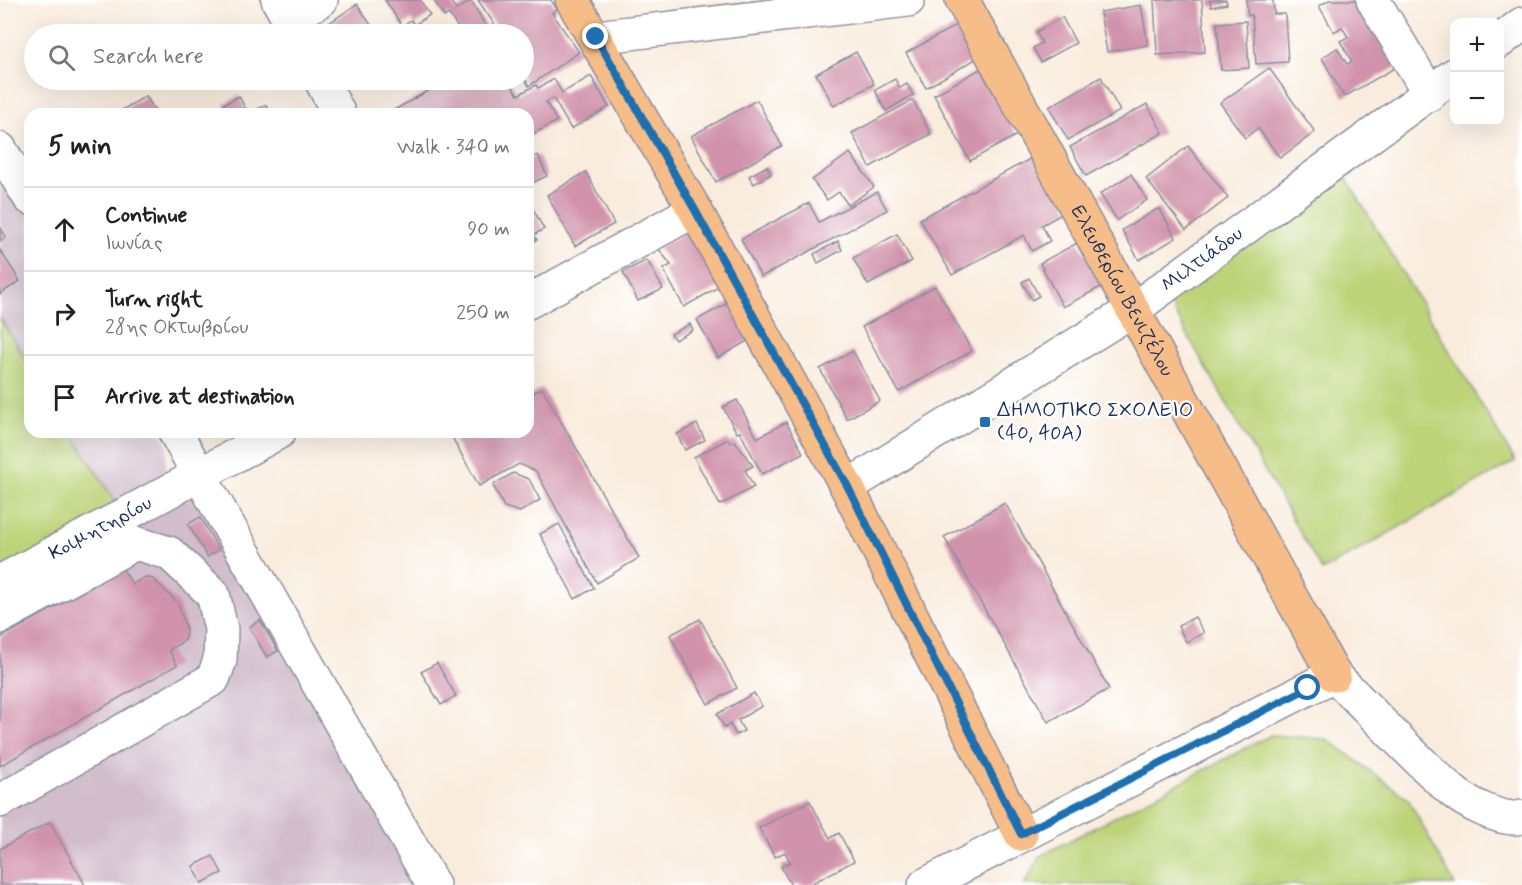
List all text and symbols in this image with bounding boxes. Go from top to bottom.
map controls [1450,18,1504,126]
button: + [1450,18,1504,72]
route end [582,23,608,49]
search box [24,24,534,90]
icon: search [45,41,78,74]
text: Search here [93,43,204,71]
button: − [1450,72,1504,126]
text: 5 min [48,130,112,164]
text: Walk · 340 m [397,134,510,161]
street label: Ελευθερίου Βενιζέλου [1064,200,1180,381]
text: Continue [105,202,187,230]
icon: ahead [48,213,81,246]
text: 90 m [467,216,510,243]
street label: Μιλτιάδου [1156,220,1248,298]
text: Ιωνίας [105,230,163,257]
text: Turn right [105,286,203,314]
icon: right [48,297,81,330]
text: 250 m [456,300,510,327]
text: 28ης Οκτωβρίου [105,314,248,341]
icon: arrive [48,381,81,414]
text: Arrive at destination [105,383,295,411]
place label: ΔΗΜΟΤΙΚΟ ΣΧΟΛΕΙΟ (40, 40Α) [997,397,1193,447]
marker: ΔΗΜΟΤΙΚΟ ΣΧΟΛΕΙΟ (40, 40Α) [978,415,992,429]
street label: Κοιμητηρίου [44,489,157,567]
route start [1294,674,1320,700]

